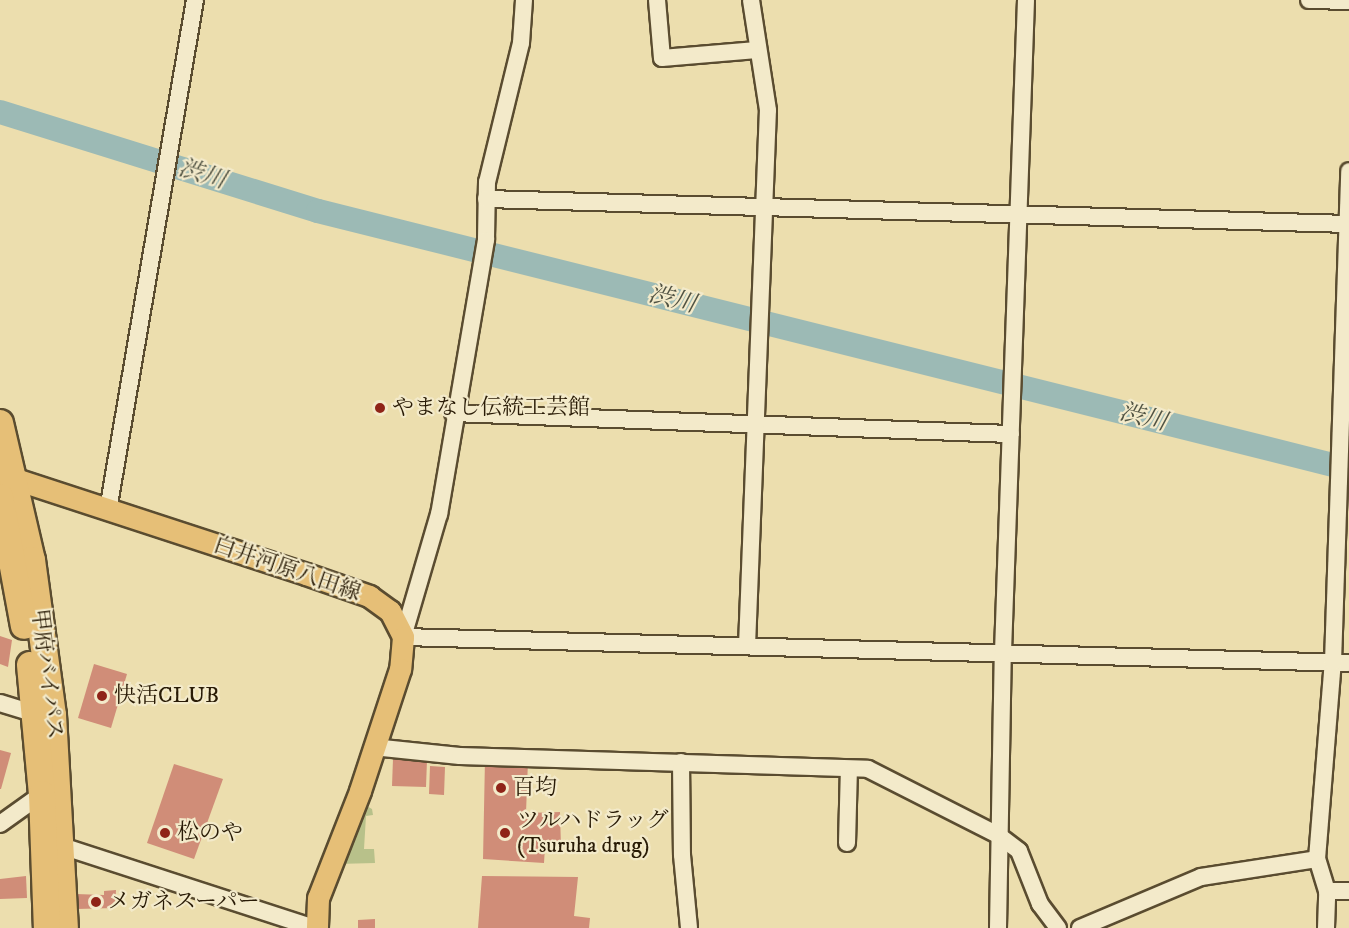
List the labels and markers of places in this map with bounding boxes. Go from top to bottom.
place label: やまなし伝統工芸館 [392,395,590,421]
marker: やまなし伝統工芸館 [373,401,387,415]
place label: 快活CLUB [114,683,219,709]
marker: 快活CLUB [95,689,109,703]
place label: 百均 [513,775,557,801]
marker: 百均 [494,781,508,795]
place label: ツルハドラッグ (Tsuruha drug) [517,807,671,858]
place label: 松のや [177,820,243,846]
marker: 松のや [158,826,172,840]
marker: ツルハドラッグ (Tsuruha drug) [498,826,512,840]
place label: メガネスーパー [108,889,261,915]
marker: メガネスーパー [89,895,103,909]

